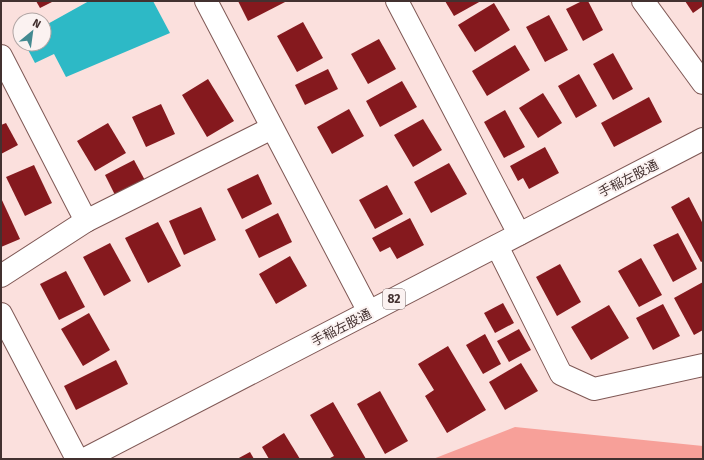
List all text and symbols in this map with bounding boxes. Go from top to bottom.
north arrow [12,12,52,52]
text: N [30,16,43,31]
street label: 手稲左股通 [596,157,661,200]
road number: 82 [383,289,405,309]
street label: 手稲左股通 [309,306,374,349]

